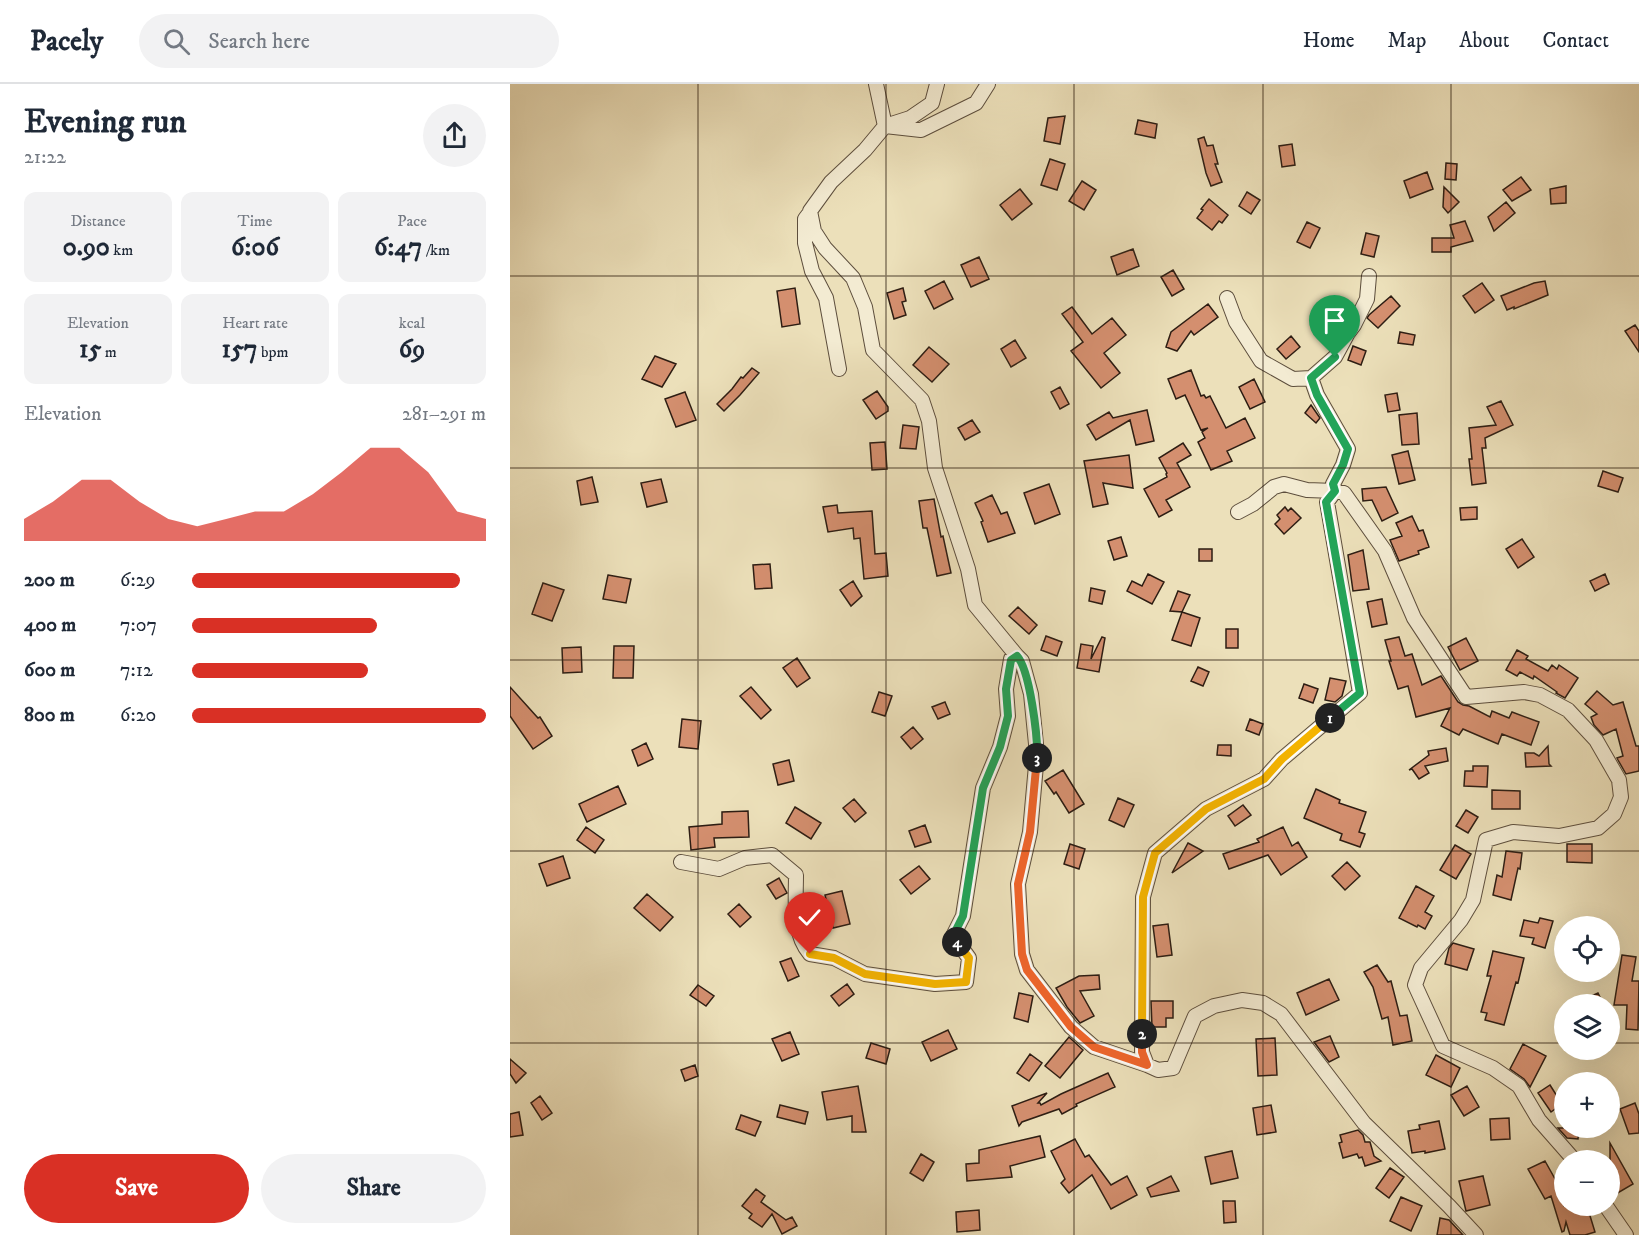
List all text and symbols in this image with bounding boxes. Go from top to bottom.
search box [139,14,559,68]
text: Pacely [30,24,103,59]
icon: search [160,25,193,58]
text: Search here [208,28,310,55]
text: Home [1303,28,1355,54]
text: Map [1388,28,1426,54]
text: About [1459,28,1510,54]
text: Contact [1543,28,1609,54]
text: Evening run [24,102,186,143]
button: share [423,104,486,167]
text: 21:22 [24,145,66,170]
text: Distance [70,211,126,231]
text: Time [238,211,272,231]
text: Pace [397,211,427,231]
text: 0.90 [63,231,110,264]
text: 6:06 [231,231,279,264]
text: 6:47 [374,231,422,264]
text: km [110,240,133,260]
text: /km [422,240,450,260]
pin [1309,295,1360,357]
icon: arrive [1318,304,1351,337]
text: Elevation [67,313,129,333]
text: Heart rate [222,313,288,333]
text: kcal [399,313,425,333]
text: 15 [79,333,101,366]
text: 157 [222,333,258,366]
text: 69 [399,333,425,366]
text: m [101,342,117,362]
text: bpm [258,342,289,362]
text: Elevation [24,402,101,427]
text: 281–291 m [402,402,486,427]
text: 200 m [24,568,75,593]
text: 6:29 [120,568,155,593]
text: 400 m [24,613,76,638]
text: 7:07 [120,613,157,638]
text: 600 m [24,658,75,683]
text: 7:12 [120,658,153,683]
text: 800 m [24,703,75,728]
text: 6:20 [120,703,156,728]
pin: 1 [1315,703,1345,733]
text: 1 [1327,708,1333,728]
pin: 3 [1022,743,1052,773]
text: 3 [1034,748,1040,768]
pin [784,892,835,954]
icon: check [793,901,826,934]
map controls [1554,916,1620,1216]
button: locate [1554,916,1620,982]
pin: 4 [942,927,972,957]
text: 4 [952,932,962,952]
button: layers [1554,994,1620,1060]
pin: 2 [1127,1019,1157,1049]
text: 2 [1138,1024,1146,1044]
button: + [1554,1072,1620,1138]
button: − [1554,1150,1620,1216]
button: Save [24,1154,249,1223]
button: Share [261,1154,486,1223]

